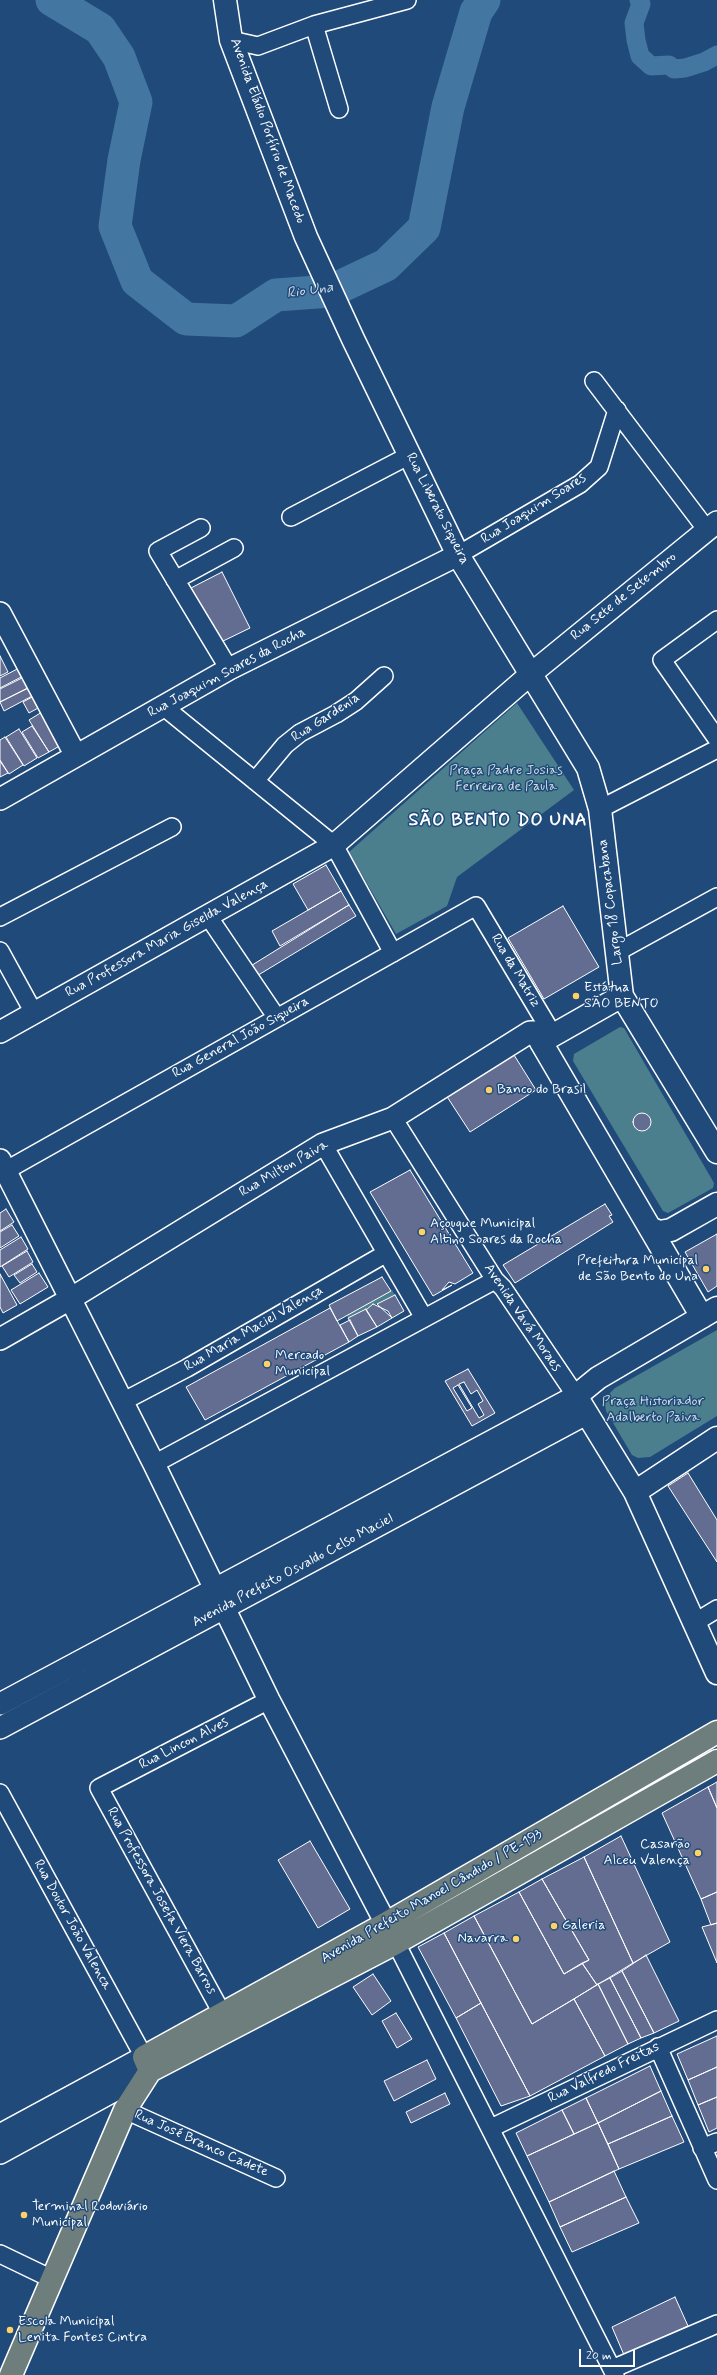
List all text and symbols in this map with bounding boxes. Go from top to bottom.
street label: Avenida Eládio Porfírio de Macedo [226,36,308,226]
water label: Rio Una [286,279,334,303]
street label: Rua Liberato Siqueira [402,450,472,568]
street label: Rua Joaquim Soares [478,470,590,548]
street label: Rua Sete de Setembro [568,549,680,645]
street label: Rua Joaquim Soares da Rocha [145,624,309,722]
street label: Rua Gardenia [289,690,363,746]
park label: Praça Padre Josias Ferreira de Paula [449,763,563,796]
district label: SÃO BENTO DO UNA [408,810,588,832]
street label: Largo 18 Copacabana [595,838,627,966]
street label: Rua Professora Maria Giselda Valença [63,876,271,1002]
street label: Rua da Matriz [486,931,544,1011]
place label: Estátua SÃO BENTO [584,980,659,1012]
marker: Estátua SÃO BENTO [571,991,581,1001]
street label: Rua General João Siqueira [170,993,312,1083]
place label: Banco do Brasil [497,1082,586,1098]
marker: Banco do Brasil [484,1085,494,1095]
street label: Rua Milton Paiva [237,1137,331,1201]
place label: Açougue Municipal Altino Soares da Rocha [430,1216,562,1248]
marker: Açougue Municipal Altino Soares da Rocha [417,1227,427,1237]
place label: Prefeitura Municipal de São Bento do Una [577,1253,698,1286]
street label: Avenida Vavá Moraes [480,1261,564,1375]
marker: Prefeitura Municipal de São Bento do Una [701,1264,711,1274]
street label: Rua Maria Maciel Valença [181,1282,327,1376]
place label: Mercado Municipal [275,1348,330,1380]
marker: Mercado Municipal [262,1359,272,1369]
park label: Praça Historiador Adalberto Paiva [602,1394,704,1426]
street label: Avenida Prefeito Osvaldo Celso Maciel [190,1511,396,1631]
street label: Rua Lincon Alves [136,1714,232,1774]
street label: Rua Professora Josefa Viera Barros [102,1805,220,1997]
street label: Avenida Prefeito Manoel Cândido / PE-193 [318,1826,546,1968]
place label: Casarão Alceu Valença [604,1837,690,1870]
marker: Casarão Alceu Valença [693,1848,703,1858]
street label: Rua Doutor João Valenca [29,1857,115,1993]
place label: Galeria [562,1918,606,1934]
marker: Galeria [549,1921,559,1931]
place label: Navarra [457,1931,508,1947]
marker: Navarra [511,1934,521,1944]
street label: Rua Valfredo Freitas [545,2039,663,2107]
street label: Rua José Branco Cadete [131,2107,271,2181]
place label: Terminal Rodoviário Municipal [32,2199,148,2232]
marker: Terminal Rodoviário Municipal [19,2210,29,2220]
place label: Escola Municipal Lenita Fontes Cintra [18,2314,147,2346]
marker: Escola Municipal Lenita Fontes Cintra [5,2325,15,2335]
scale bar [581,2341,637,2367]
text: 20 m [586,2348,612,2364]

